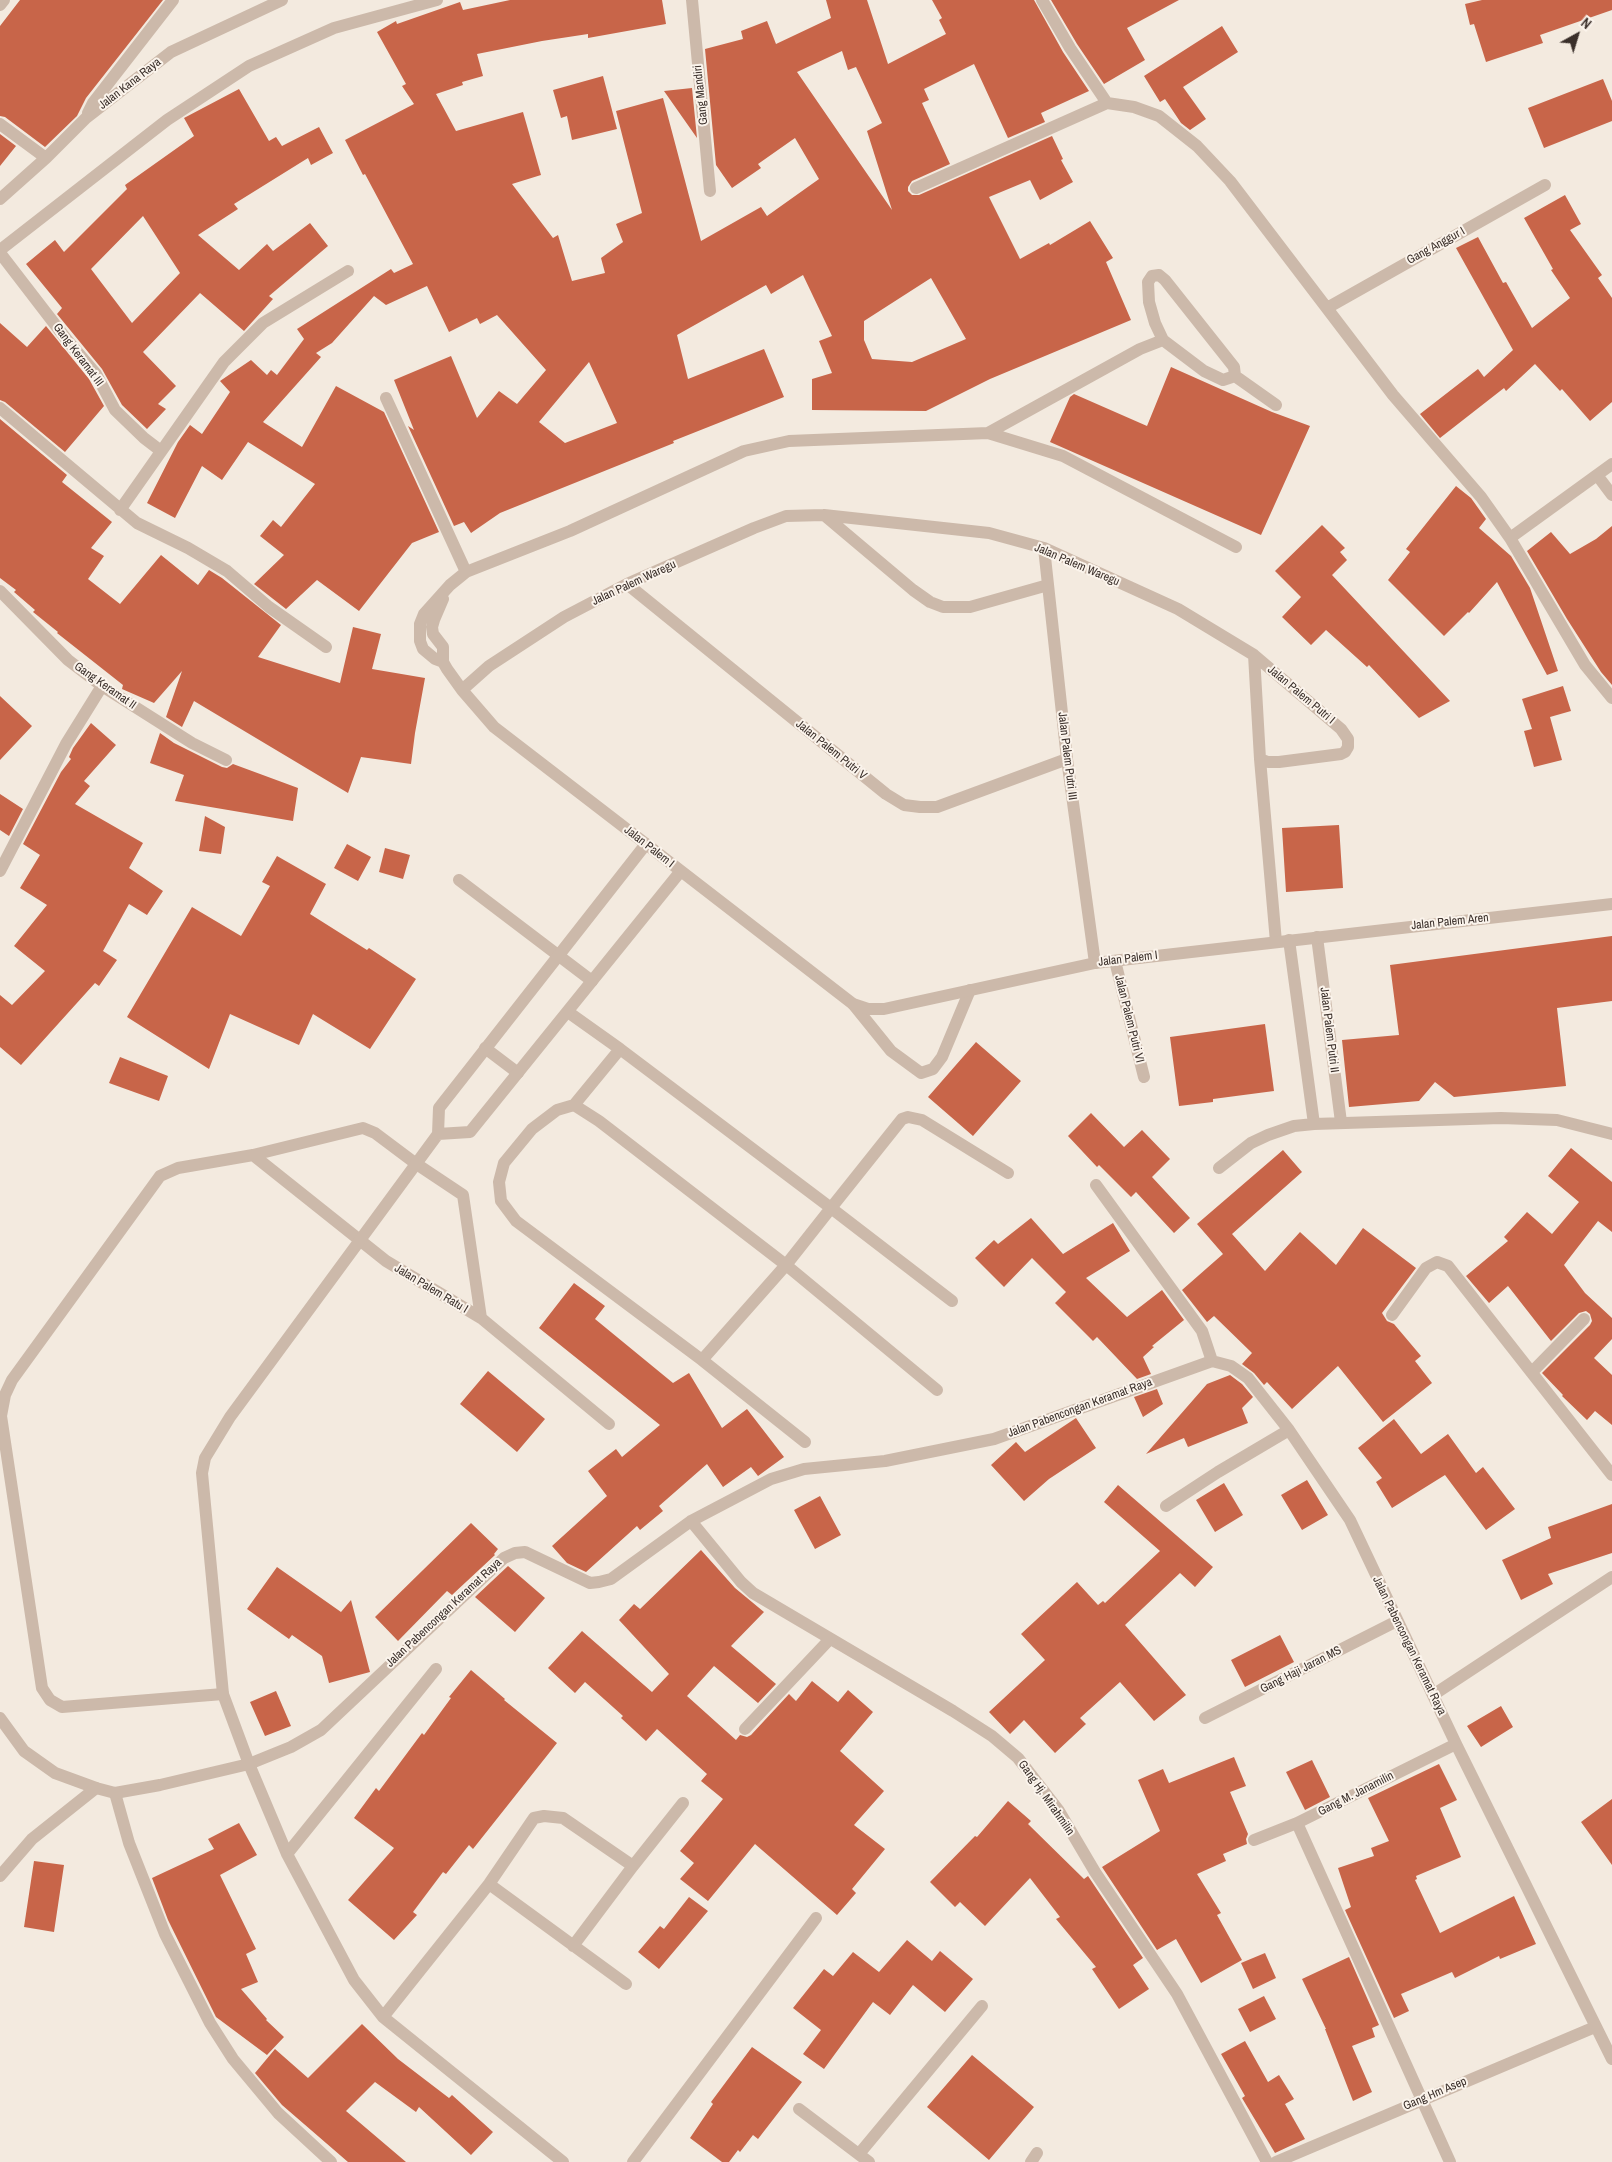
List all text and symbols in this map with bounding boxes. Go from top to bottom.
north arrow [1552,10,1602,60]
text: N [1578,14,1595,33]
street label: Jalan Kana Raya [96,55,164,113]
street label: Gang Mandiri [691,64,711,126]
street label: Gang Anggur I [1405,224,1467,268]
street label: Gang Keramat III [50,321,106,389]
street label: Jalan Palem Waregu [1032,541,1122,589]
street label: Jalan Palem Waregu [590,557,678,609]
street label: Gang Keramat II [71,659,139,713]
street label: Jalan Palem Putri I [1265,663,1337,727]
street label: Jalan Palem Putri III [1054,711,1080,801]
street label: Jalan Palem Putri V [793,717,869,783]
street label: Jalan Palem I [621,823,677,871]
street label: Jalan Palem Aren [1411,911,1489,933]
street label: Jalan Palem I [1098,948,1158,970]
street label: Jalan Palem Putri VI [1111,974,1147,1064]
street label: Jalan Palem Putri II [1317,987,1341,1073]
street label: Jalan Palem Ratu I [392,1261,470,1317]
street label: Jalan Pabencongan Keramat Raya [1006,1375,1154,1441]
street label: Jalan Pabencongan Keramat Raya [383,1556,505,1670]
street label: Jalan Pabencongan Keramat Raya [1369,1574,1449,1718]
street label: Gang Haji Jaran MS [1258,1643,1344,1697]
street label: Gang Hj. Mirahmilin [1015,1758,1077,1838]
street label: Gang M. Janamilin [1316,1769,1396,1819]
street label: Gang Hm Asep [1401,2074,1469,2114]

